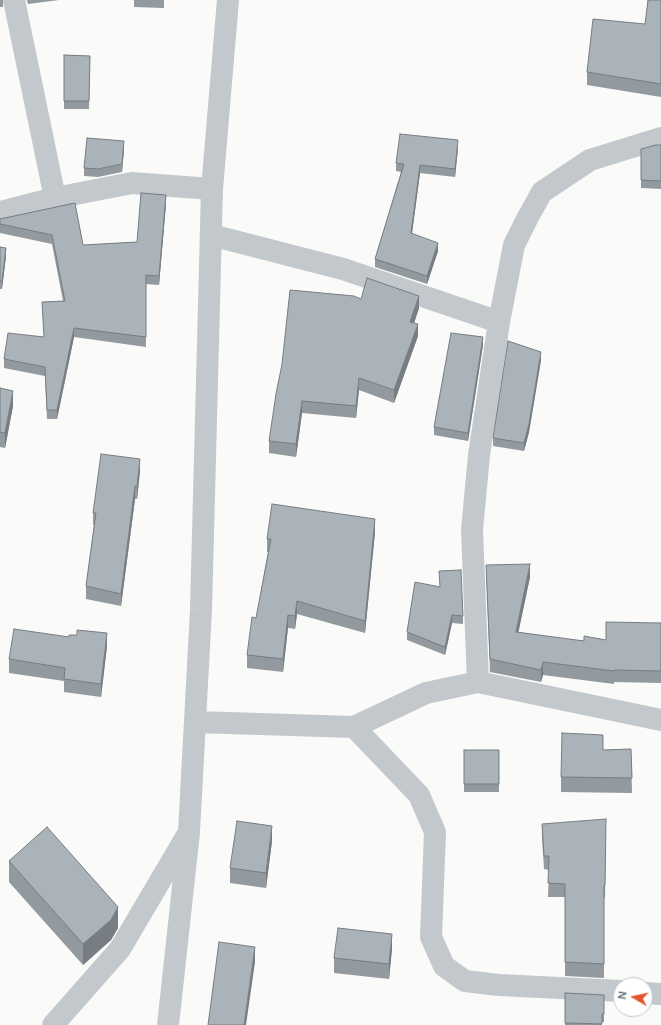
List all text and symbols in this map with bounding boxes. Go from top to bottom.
north arrow [613,977,653,1017]
text: N [615,990,630,1000]

